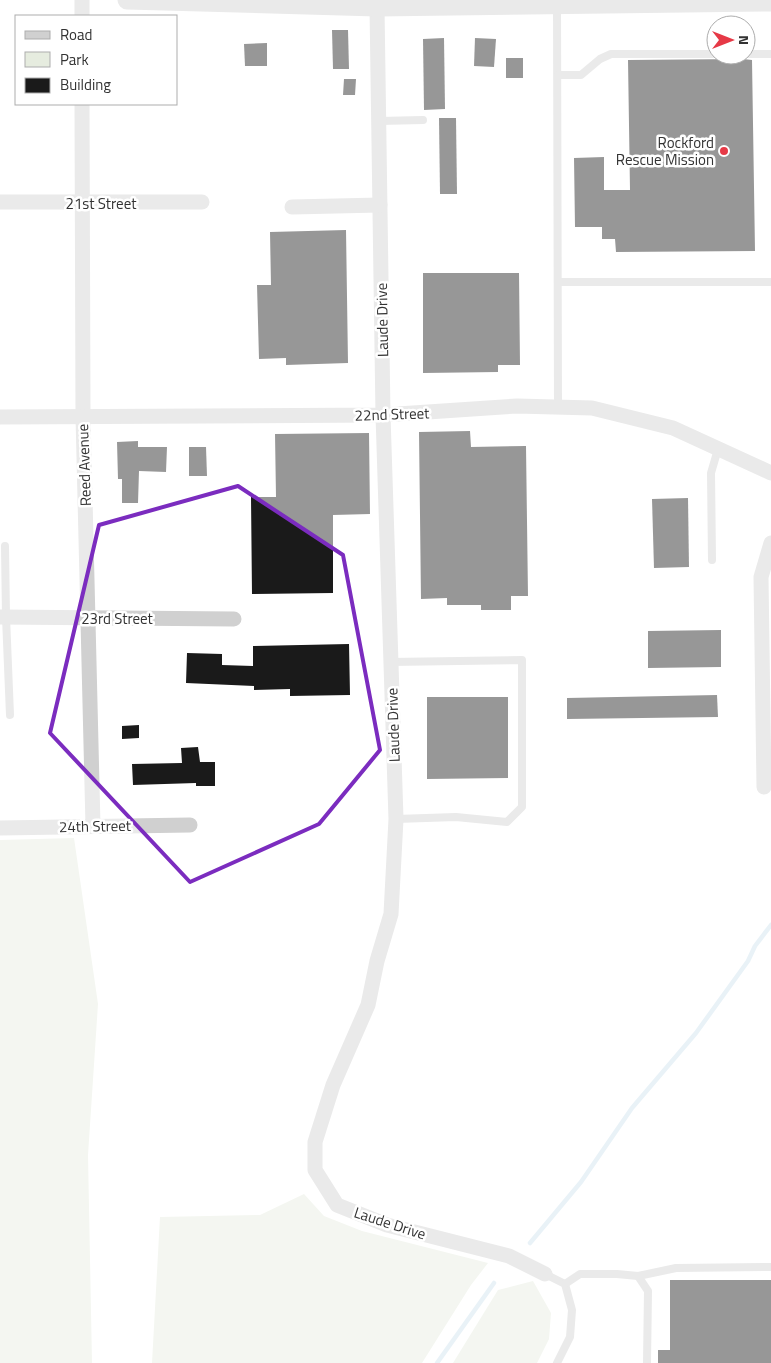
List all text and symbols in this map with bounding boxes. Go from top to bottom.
legend [15,15,178,105]
north arrow [706,15,756,65]
text: Road [60,23,92,46]
text: N [734,35,755,45]
text: Park [60,48,89,71]
text: Building [60,73,111,96]
place label: Rockford Rescue Mission [616,131,714,171]
marker: Rockford Rescue Mission [718,145,730,157]
street label: 21st Street [65,192,137,215]
street label: Laude Drive [370,283,394,357]
street label: 22nd Street [354,401,430,427]
street label: Reed Avenue [71,423,97,507]
street label: 23rd Street [81,607,154,630]
street label: Laude Drive [380,687,406,763]
street label: 24th Street [59,814,132,838]
street label: Laude Drive [351,1201,429,1245]

